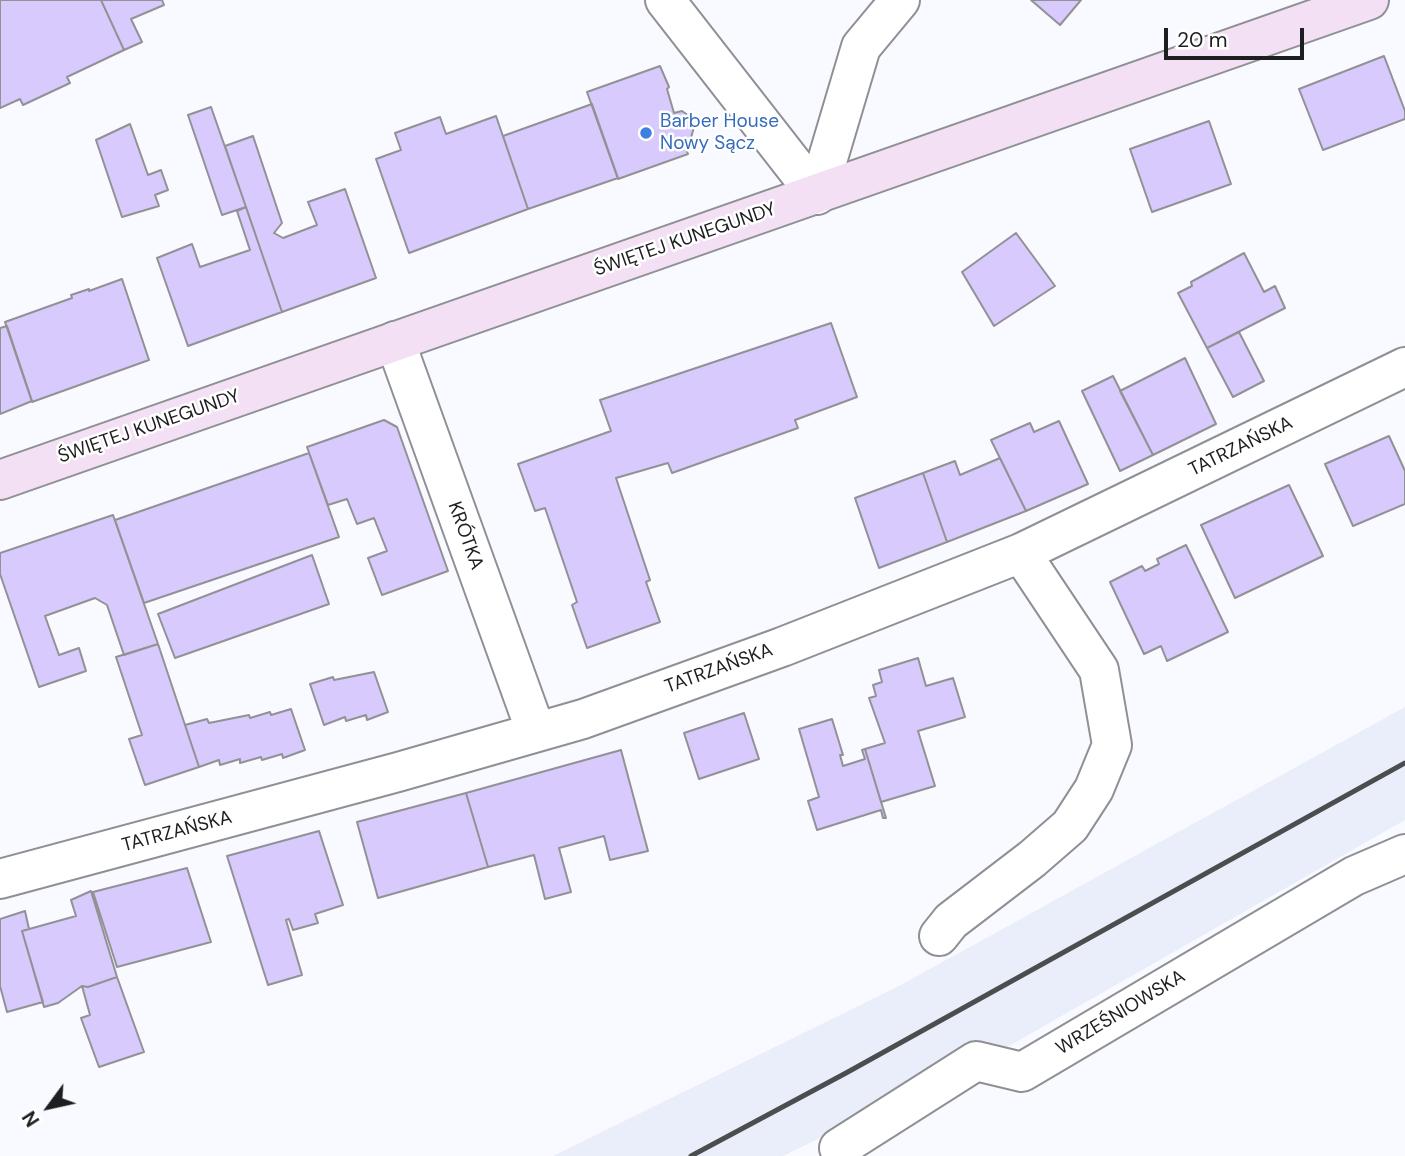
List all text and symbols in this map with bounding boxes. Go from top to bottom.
scale bar [1167,14,1307,58]
text: 20 m [1177,26,1228,54]
place label: Barber House Nowy Sącz [660,111,779,155]
marker: Barber House Nowy Sącz [638,125,654,141]
street label: ŚWIĘTEJ KUNEGUNDY [591,198,779,282]
street label: ŚWIĘTEJ KUNEGUNDY [55,385,243,469]
street label: TATRZAŃSKA [1185,412,1297,482]
street label: KRÓTKA [442,499,488,573]
street label: TATRZAŃSKA [662,639,776,699]
street label: TATRZAŃSKA [119,806,235,858]
street label: WRZEŚNIOWSKA [1052,966,1190,1060]
north arrow [14,1072,84,1142]
text: N [17,1106,45,1131]

